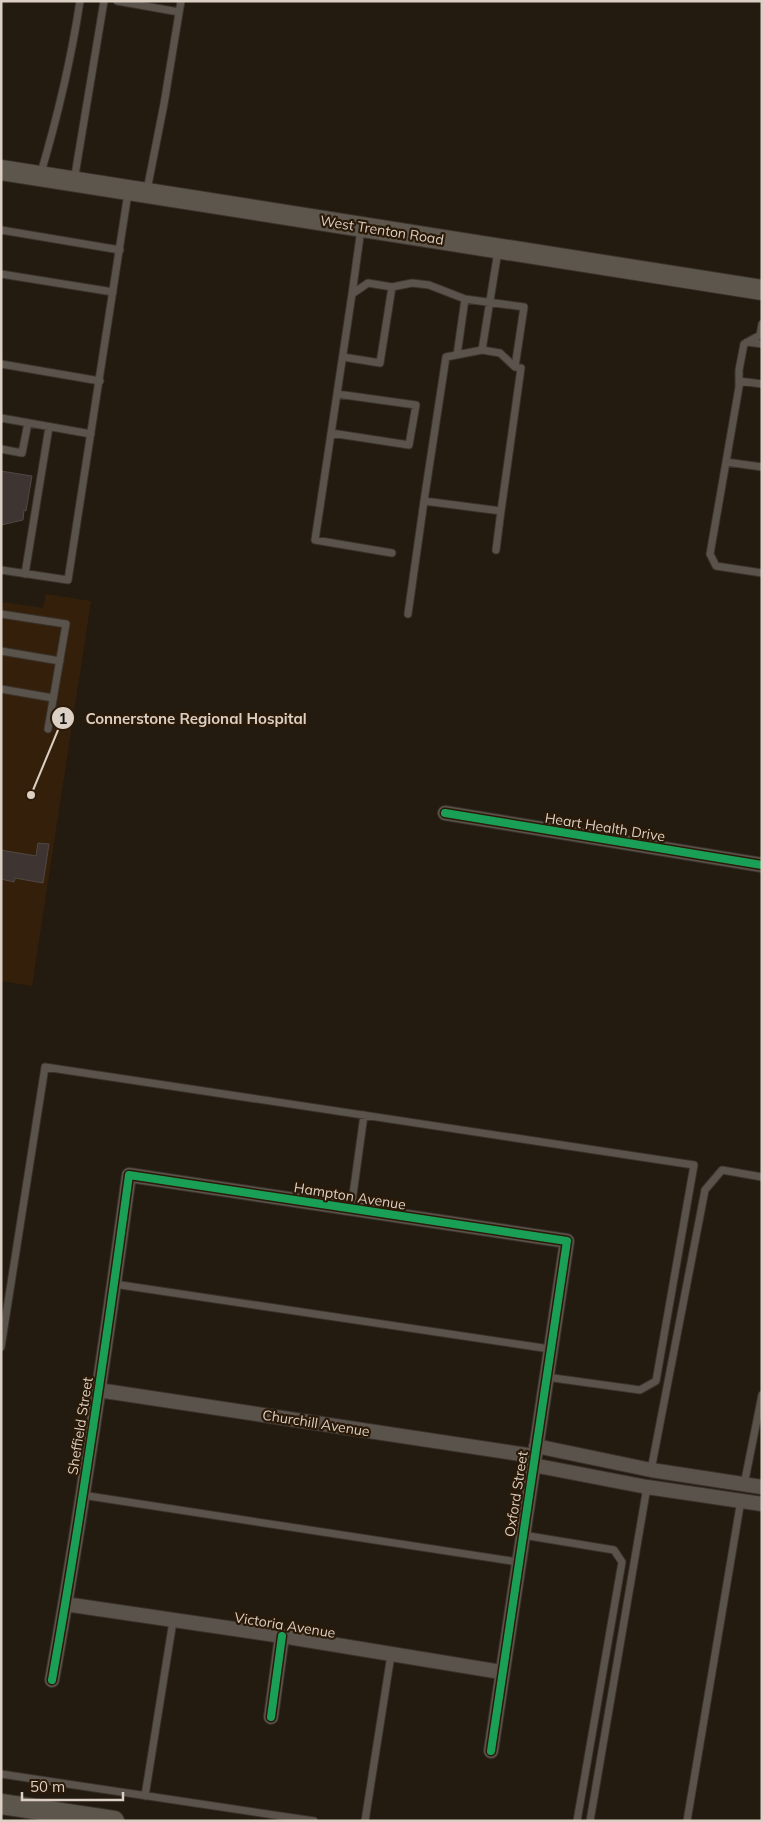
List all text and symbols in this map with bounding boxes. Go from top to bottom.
street label: West Trenton Road [319,211,445,249]
callout: Connerstone Regional Hospital [50,703,317,733]
text: 1 [58,709,68,728]
text: Connerstone Regional Hospital [85,709,307,728]
street label: Heart Health Drive [544,809,666,845]
street label: Hampton Avenue [293,1178,407,1214]
street label: Sheffield Street [63,1376,97,1476]
street label: Churchill Avenue [261,1406,371,1440]
street label: Oxford Street [500,1450,532,1538]
street label: Victoria Avenue [233,1608,337,1642]
scale bar [22,1770,124,1802]
text: 50 m [30,1777,65,1796]

